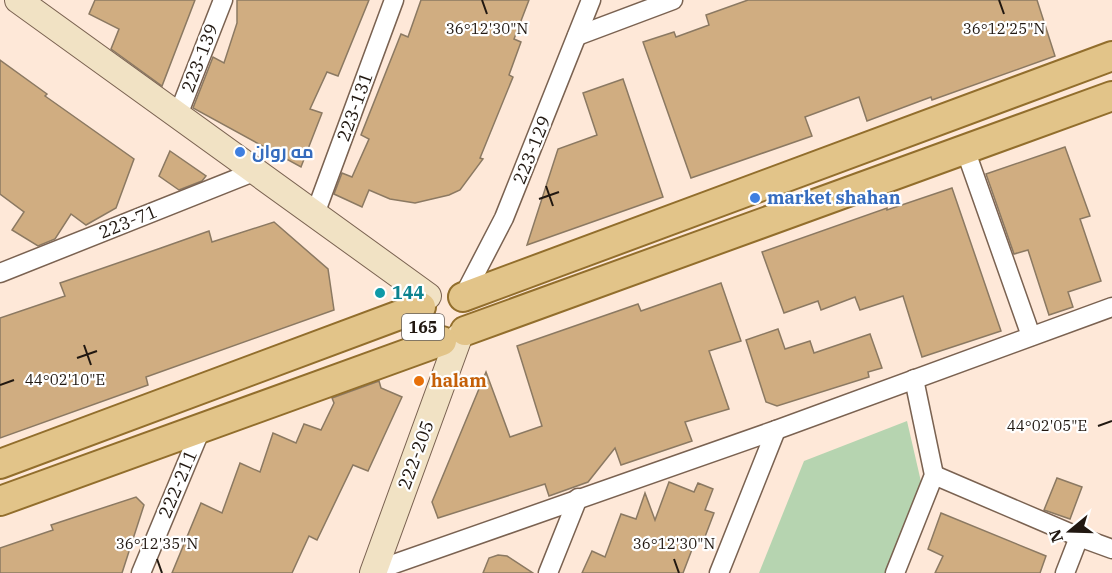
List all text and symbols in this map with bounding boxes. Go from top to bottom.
text: 36°12'30"N [446,19,528,38]
text: 36°12'25"N [963,19,1045,38]
street label: 223-139 [176,20,223,95]
street label: 223-131 [331,69,378,145]
street label: 223-129 [507,112,556,187]
place label: مه روان [252,140,314,163]
marker: مه روان [233,145,247,159]
place label: market shahan [767,186,901,209]
marker: market shahan [748,191,762,205]
street label: 223-71 [95,199,160,244]
place label: 144 [392,281,425,304]
marker: 144 [373,286,387,300]
road number: 165 [402,314,444,340]
place label: halam [431,369,487,392]
text: 44°02'10"E [25,370,105,389]
marker: halam [412,374,426,388]
text: 44°02'05"E [1007,416,1087,435]
street label: 222-205 [392,417,439,493]
street label: 222-211 [153,446,202,521]
north arrow [1040,501,1100,561]
text: N [1044,527,1067,545]
text: 36°12'35"N [116,534,198,553]
text: 36°12'30"N [633,534,715,553]

